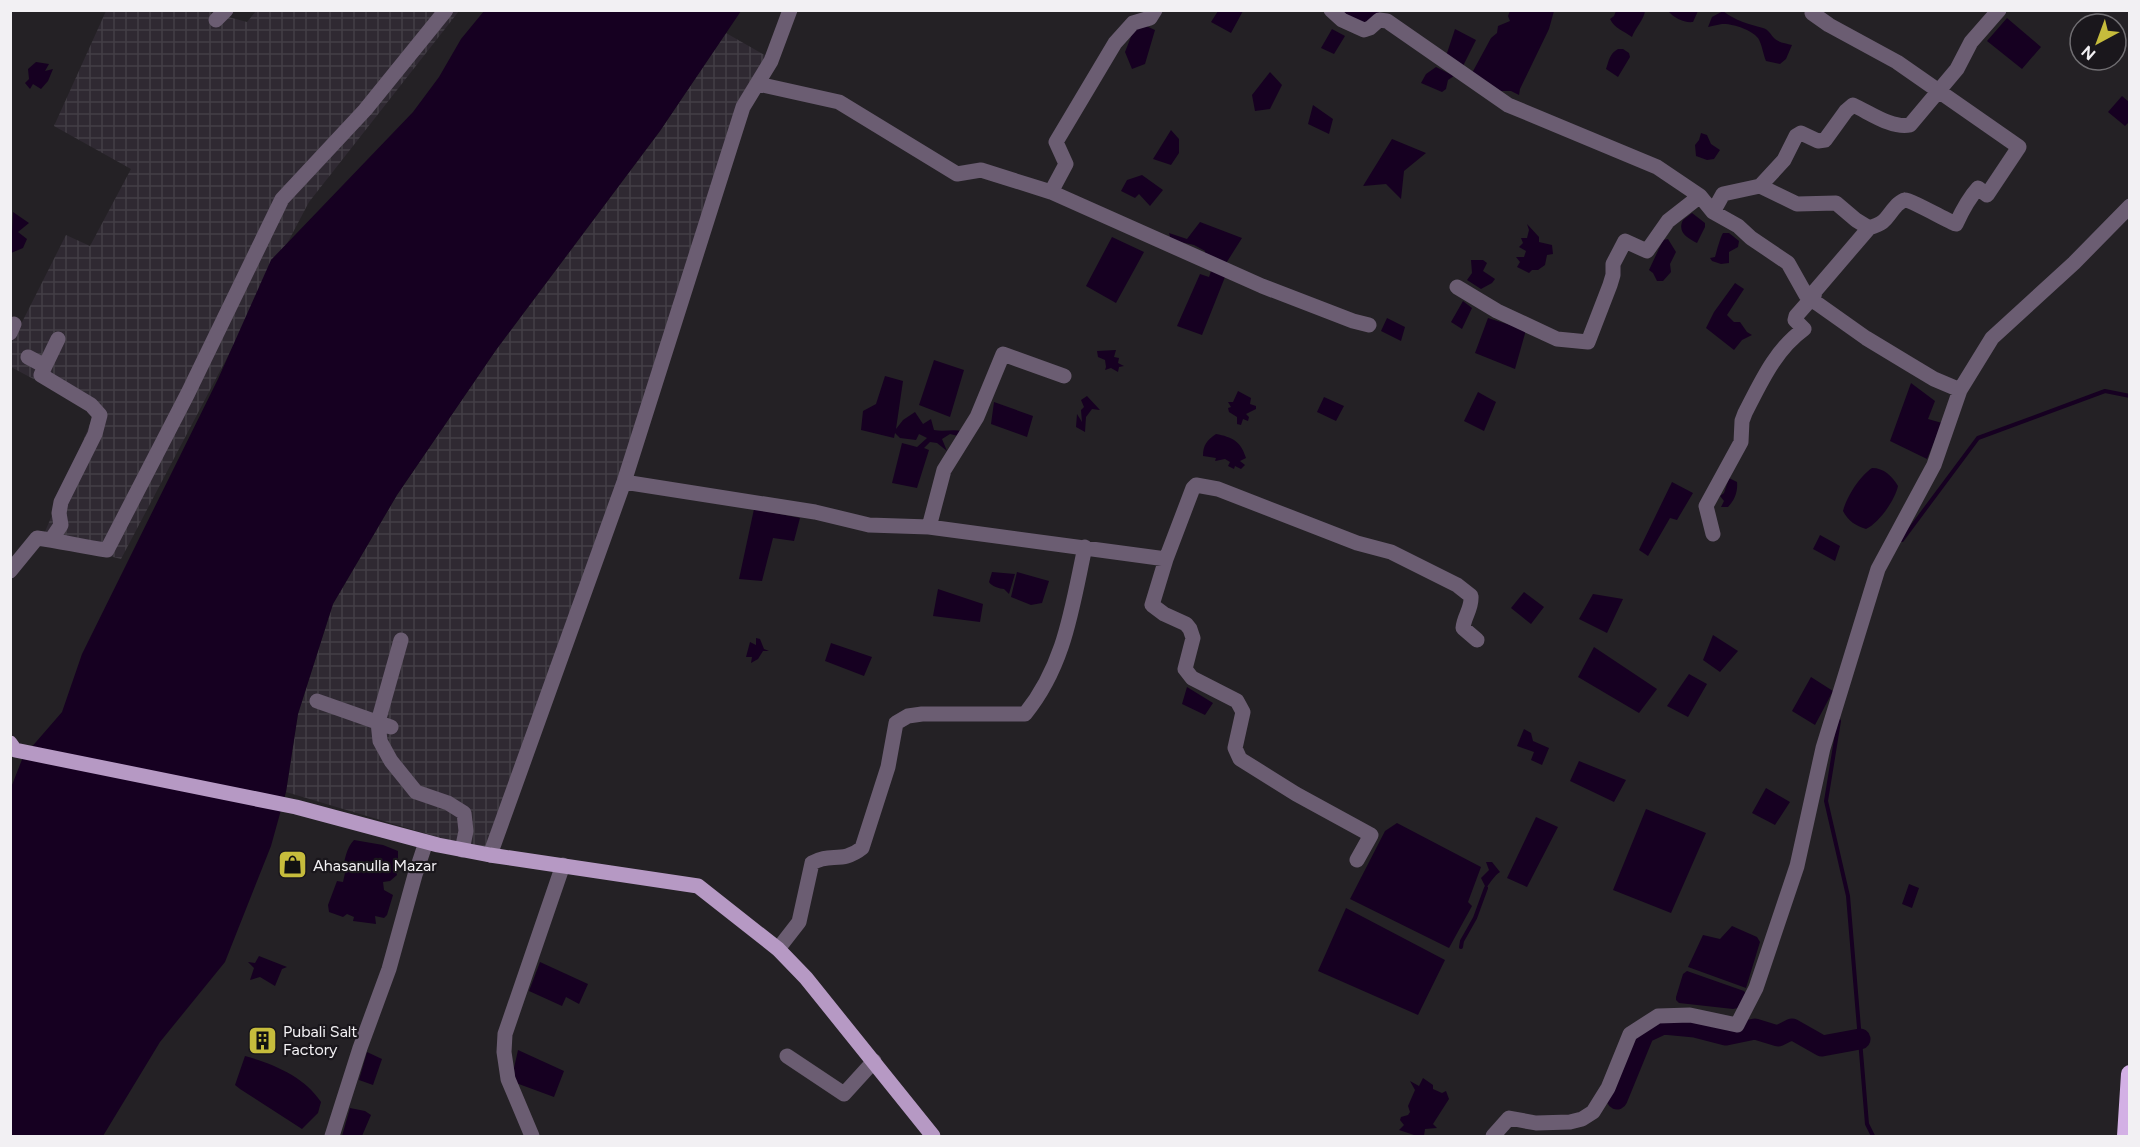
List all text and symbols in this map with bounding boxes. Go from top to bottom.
north arrow [2068,12,2128,72]
text: N [2078,42,2099,64]
shop icon: Ahasanulla Mazar [276,849,308,881]
place label: Ahasanulla Mazar [313,856,437,875]
place label: Pubali Salt Factory [283,1022,357,1059]
building icon: Pubali Salt Factory [246,1024,278,1056]

